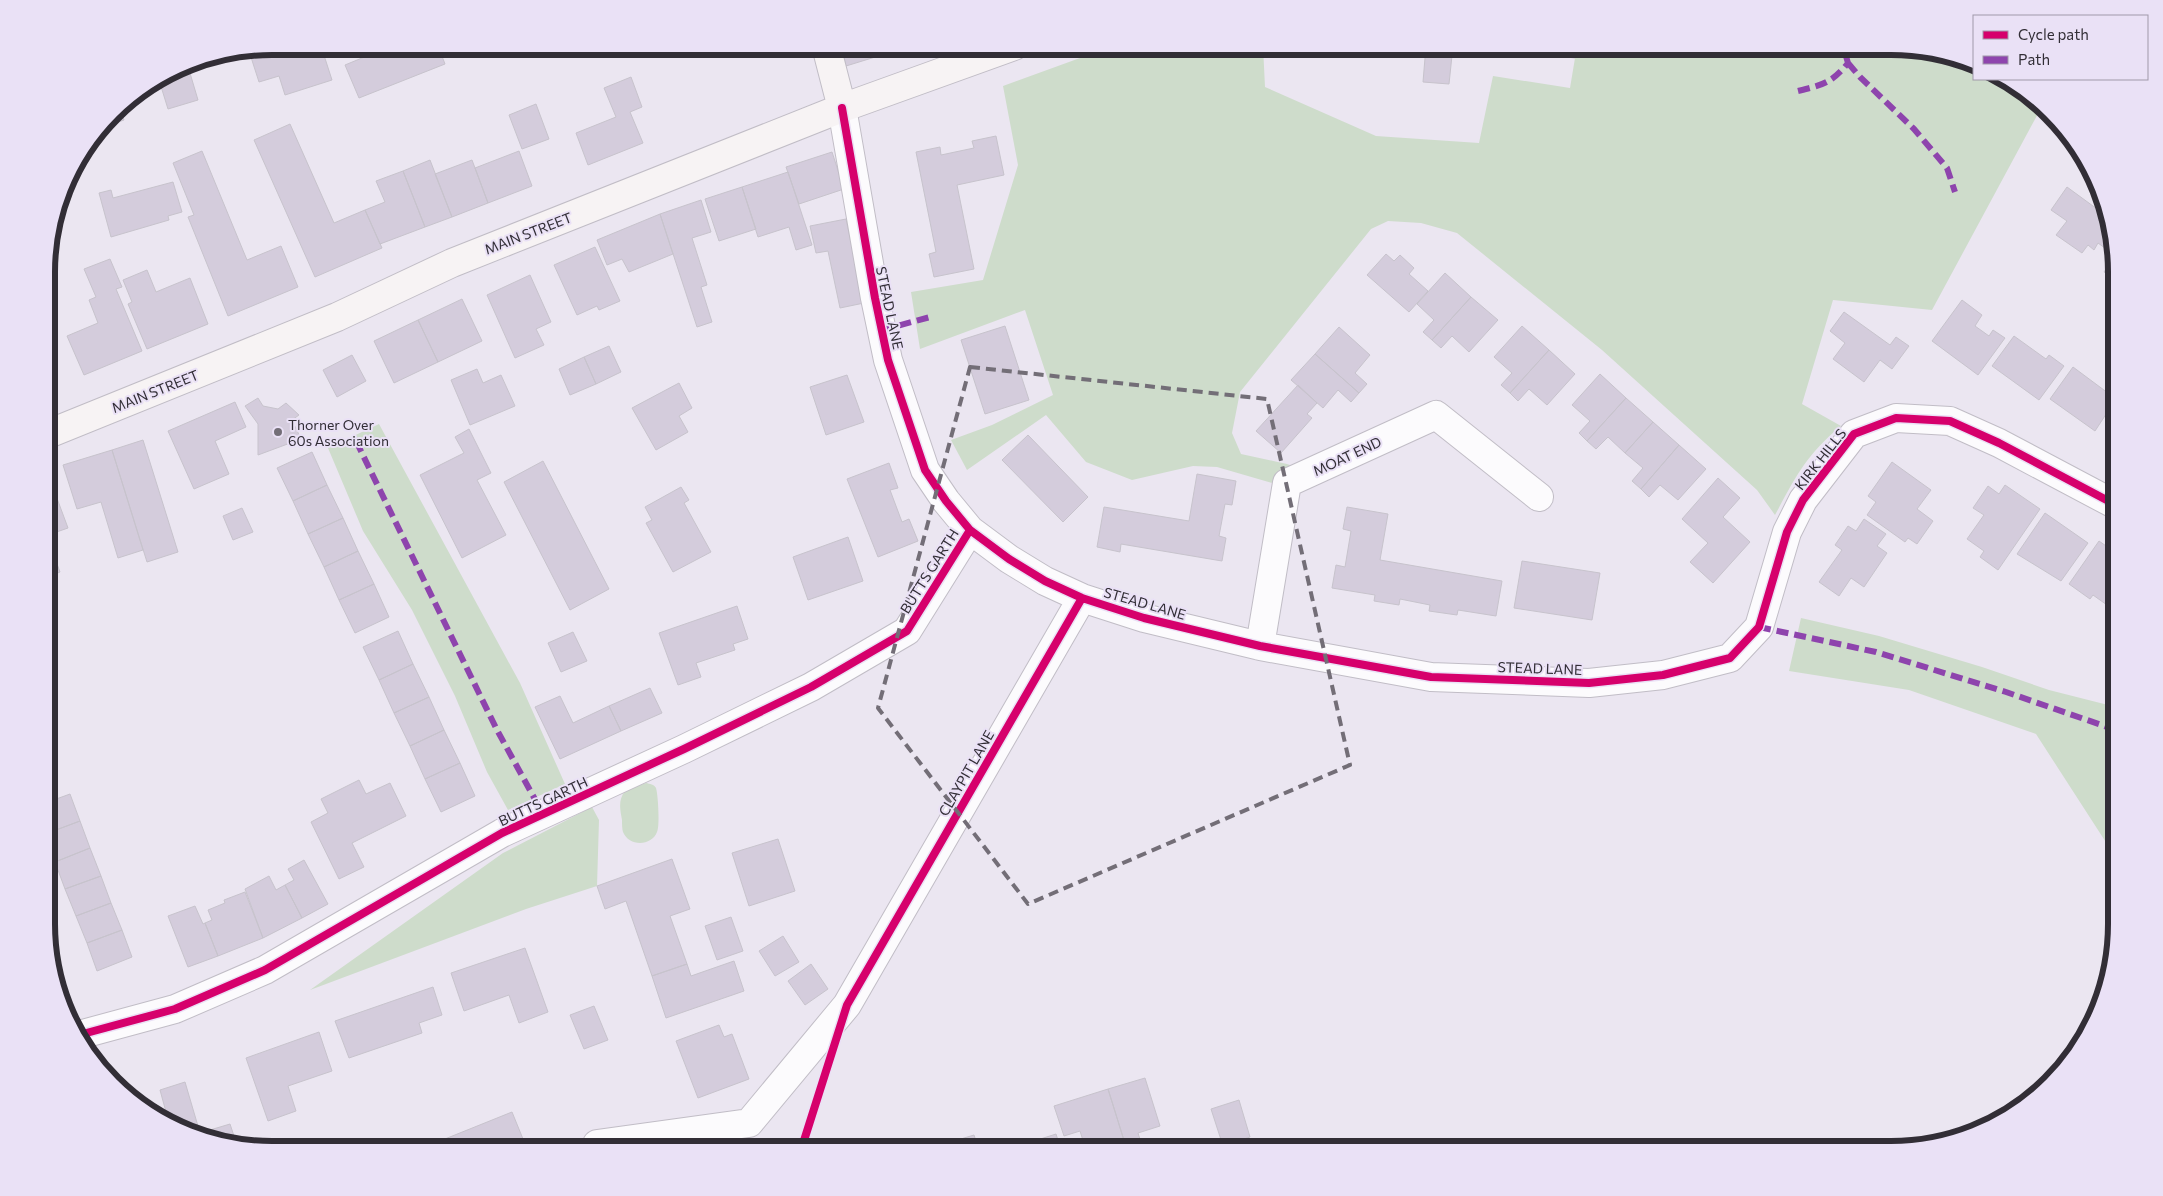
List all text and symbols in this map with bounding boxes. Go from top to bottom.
legend [1973,15,2148,80]
text: Cycle path [2018,25,2089,43]
text: Path [2018,50,2050,68]
street label: MAIN STREET [482,209,574,257]
street label: STEAD LANE [873,265,907,351]
street label: MAIN STREET [109,366,201,416]
place label: Thorner Over 60s Association [288,416,389,449]
street label: KIRK HILLS [1791,425,1849,493]
marker: Thorner Over 60s Association [272,426,284,438]
street label: MOAT END [1310,433,1384,479]
street label: BUTTS GARTH [896,526,962,616]
street label: STEAD LANE [1102,583,1188,623]
street label: STEAD LANE [1497,658,1583,678]
street label: CLAYPIT LANE [935,727,997,819]
street label: BUTTS GARTH [496,773,590,829]

